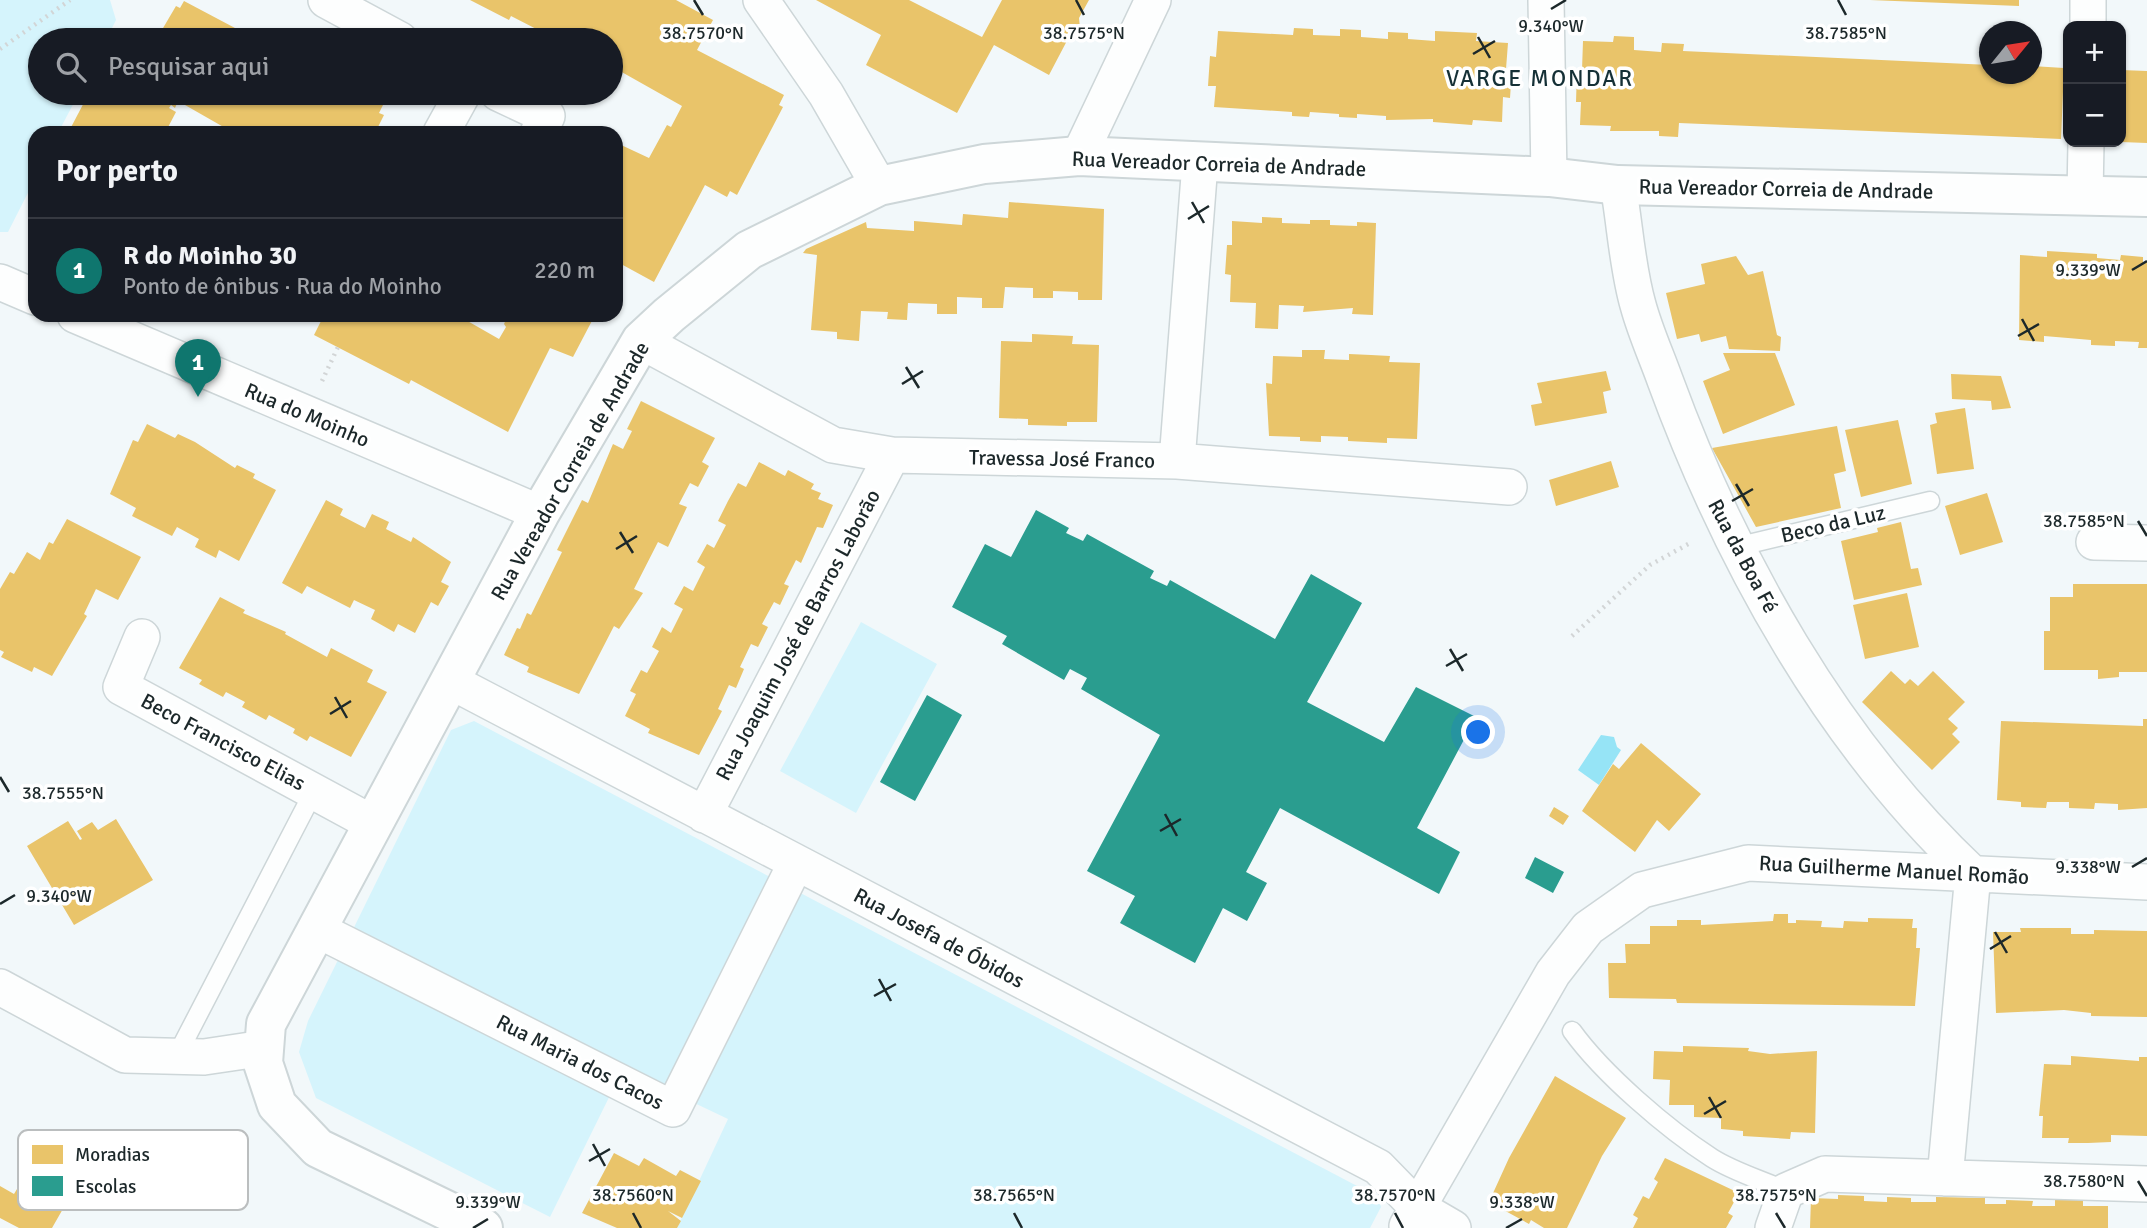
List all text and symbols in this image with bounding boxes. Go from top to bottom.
text: 9.340°W [1518,15,1584,37]
north arrow [1979,21,2042,84]
map controls [2063,21,2126,147]
button: + [2063,21,2126,84]
text: 38.7570°N [662,22,744,44]
text: 38.7575°N [1043,22,1125,44]
text: 38.7585°N [1805,22,1887,44]
search box [28,28,623,105]
icon: search [52,48,90,86]
text: Pesquisar aqui [108,51,269,83]
district label: VARGE MONDAR [1446,64,1634,93]
button: − [2063,84,2126,147]
street label: Rua Vereador Correia de Andrade [1071,146,1367,182]
text: Por perto [56,153,178,190]
street label: Rua Vereador Correia de Andrade [1638,173,1934,205]
text: R do Moinho 30 [123,240,297,272]
text: 1 [73,256,85,285]
text: 220 m [534,256,595,285]
text: 9.339°W [2055,259,2121,281]
text: Ponto de ônibus · Rua do Moinho [123,272,442,301]
street label: Rua Vereador Correia de Andrade [485,337,655,605]
pin: 1 [175,339,221,397]
street label: Rua do Moinho [241,377,373,453]
street label: Travessa José Franco [969,444,1155,474]
street label: Rua Joaquim José de Barros Laborão [710,485,886,785]
street label: Rua da Boa Fé [1702,495,1784,617]
street label: Beco da Luz [1778,499,1888,549]
text: 38.7585°N [2043,510,2125,532]
street label: Beco Francisco Elias [136,688,310,796]
your location [1461,715,1495,749]
text: 38.7555°N [22,782,104,804]
street label: Rua Guilherme Manuel Romão [1758,850,2030,890]
text: 9.338°W [2055,856,2121,878]
street label: Rua Josefa de Óbidos [849,882,1029,994]
text: 9.340°W [26,885,92,907]
street label: Rua Maria dos Cacos [492,1009,668,1115]
legend [18,1130,248,1210]
text: Moradias [75,1143,150,1167]
text: 38.7580°N [2043,1170,2125,1192]
text: Escolas [75,1175,136,1199]
text: 38.7560°N [592,1184,674,1206]
text: 38.7565°N [973,1184,1055,1206]
text: 38.7570°N [1354,1184,1436,1206]
text: 38.7575°N [1735,1184,1817,1206]
text: 9.339°W [455,1191,521,1213]
text: 9.338°W [1489,1191,1555,1213]

